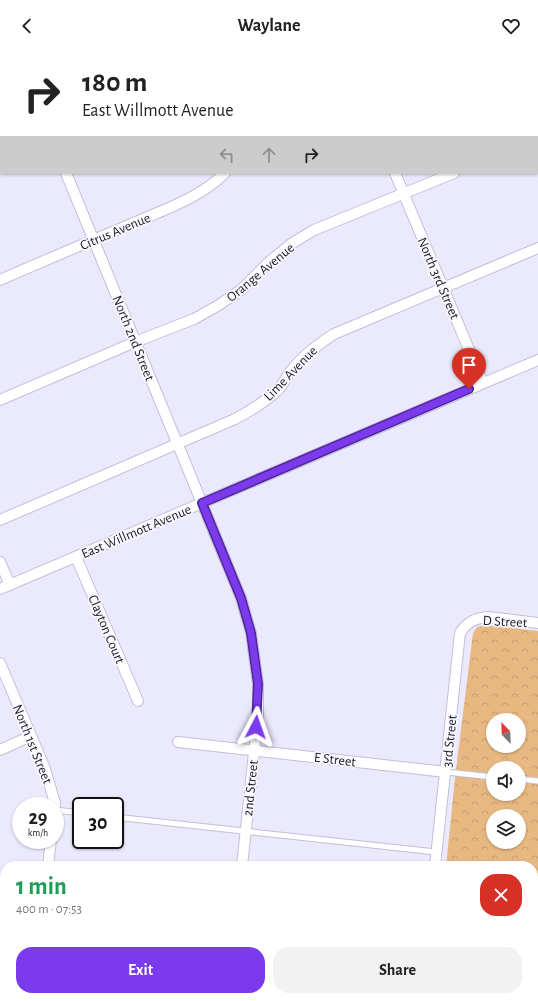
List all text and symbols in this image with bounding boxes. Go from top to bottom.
icon: back [16,15,38,37]
icon: heart [500,15,522,37]
text: Waylane [237,17,301,35]
icon: right [16,68,68,120]
text: 180 m [82,69,147,97]
text: East Willmott Avenue [82,102,234,120]
icon: left [216,144,238,166]
icon: ahead [258,144,280,166]
icon: right [300,144,322,166]
street label: Citrus Avenue [78,211,153,253]
street label: North 3rd Street [415,235,462,322]
street label: Orange Avenue [224,241,297,305]
street label: North 2nd Street [110,294,157,384]
street label: Lime Avenue [261,344,320,404]
pin [452,348,486,389]
icon: arrive [458,354,480,376]
street label: East Willmott Avenue [79,502,193,561]
street label: Clayton Court [85,593,127,666]
street label: D Street [482,614,528,630]
street label: North 1st Street [10,703,55,787]
position arrow [235,706,277,748]
north arrow [486,713,526,753]
map controls [486,713,526,849]
street label: 3rd Street [440,714,460,768]
street label: E Street [313,750,357,770]
street label: 2nd Street [241,759,261,817]
button: sound [486,761,526,801]
speed limit sign: 30 [72,797,124,849]
text: 29 [28,808,48,828]
button: layers [486,809,526,849]
text: km/h [28,828,48,838]
button: close [480,874,522,916]
text: 1 min [16,875,67,899]
text: 400 m · 07:53 [16,903,82,916]
button: Exit [16,947,265,993]
button: Share [273,947,522,993]

